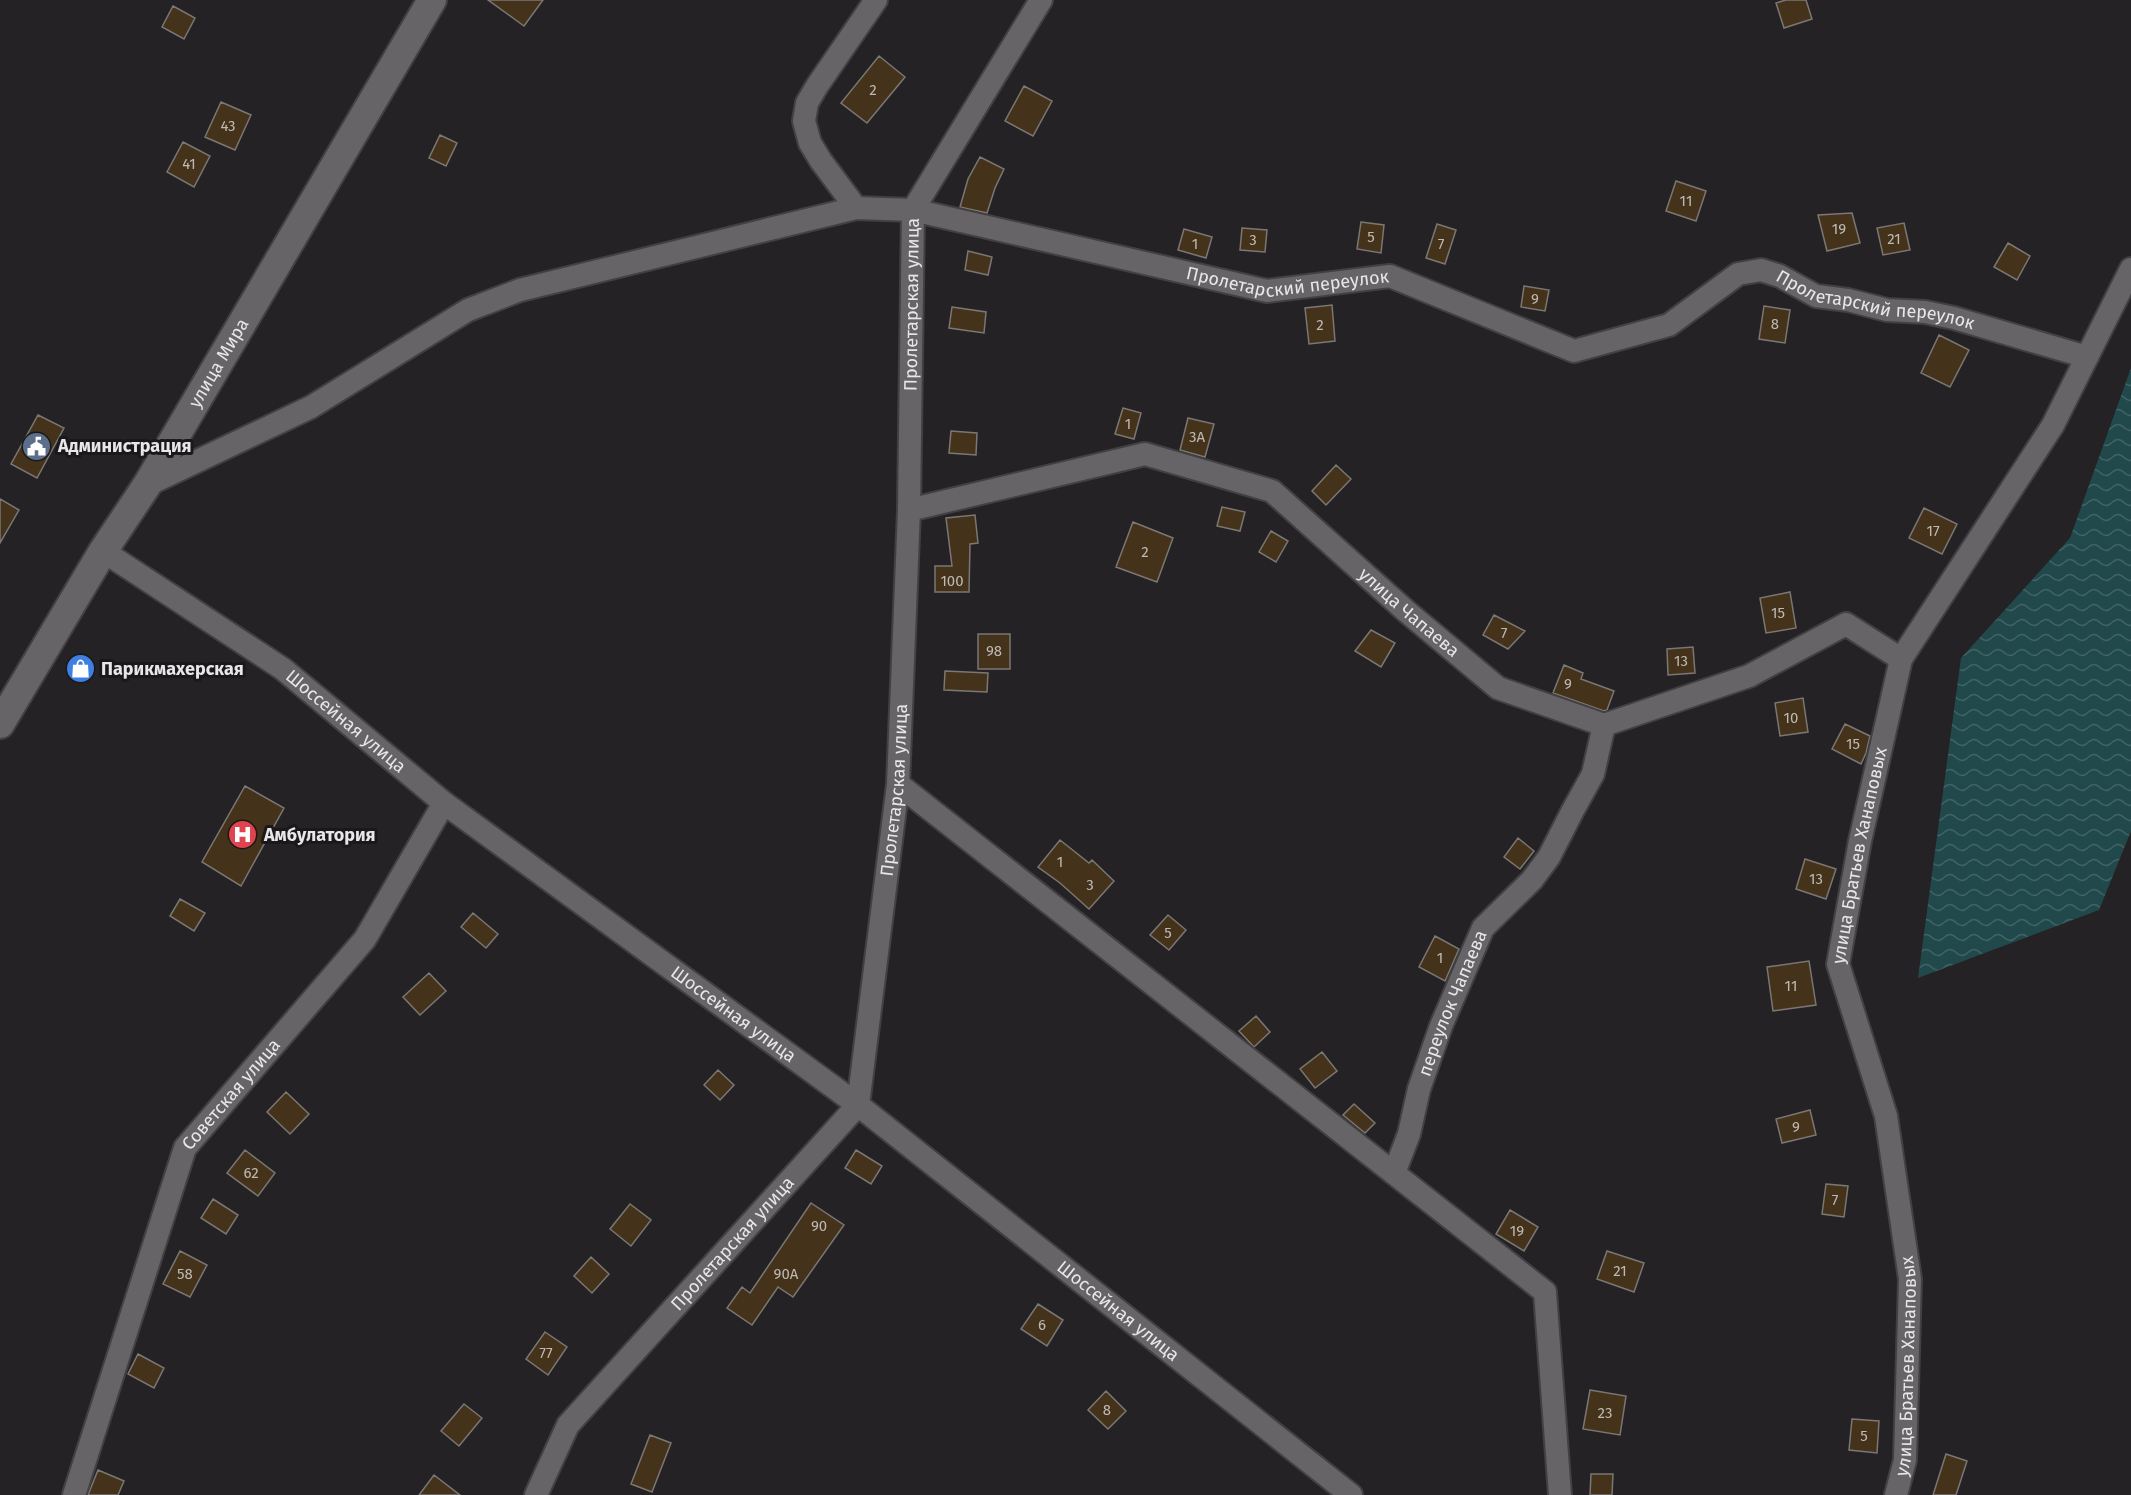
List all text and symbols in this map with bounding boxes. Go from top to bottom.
house number: 2 [869,81,877,99]
house number: 43 [220,117,236,135]
house number: 41 [182,155,196,173]
house number: 11 [1680,192,1692,210]
street label: Пролетарская улица [900,218,924,391]
house number: 19 [1832,220,1846,238]
house number: 5 [1367,228,1375,246]
house number: 21 [1887,230,1901,248]
house number: 3 [1249,231,1257,249]
house number: 1 [1192,235,1198,253]
house number: 7 [1438,235,1445,253]
street label: Пролетарский переулок [1184,262,1391,302]
street label: Пролетарский переулок [1772,265,1978,335]
house number: 9 [1531,290,1539,308]
street label: улица Мира [184,314,253,412]
house number: 8 [1771,315,1779,333]
house number: 2 [1316,316,1324,334]
house number: 1 [1125,415,1131,433]
house number: 3А [1189,428,1205,446]
public building icon: Администрация [21,430,53,462]
place label: Администрация [57,435,192,457]
house number: 17 [1926,522,1940,540]
house number: 2 [1141,543,1149,561]
street label: улица Чапаева [1354,563,1464,662]
house number: 100 [940,572,964,590]
house number: 15 [1771,604,1785,622]
house number: 7 [1501,624,1508,642]
house number: 98 [986,642,1002,660]
house number: 13 [1674,652,1688,670]
shop icon: Парикмахерская [64,653,96,685]
place label: Парикмахерская [101,658,244,680]
street label: Шоссейная улица [281,665,410,778]
house number: 9 [1564,675,1572,693]
street label: Пролетарская улица [876,703,912,878]
house number: 10 [1784,709,1798,727]
house number: 15 [1846,735,1860,753]
street label: улица Братьев Ханаповых [1827,745,1892,966]
hospital icon: Амбулатория [227,819,259,851]
place label: Амбулатория [263,824,376,846]
house number: 1 [1057,853,1063,871]
house number: 13 [1809,870,1823,888]
house number: 3 [1086,876,1094,894]
house number: 5 [1164,924,1172,942]
street label: переулок Чапаева [1413,927,1492,1079]
house number: 1 [1437,949,1443,967]
street label: Шоссейная улица [667,961,800,1067]
house number: 11 [1785,977,1797,995]
street label: Советская улица [177,1034,285,1155]
house number: 9 [1792,1118,1800,1136]
house number: 62 [243,1164,259,1182]
street label: Пролетарская улица [666,1172,799,1315]
house number: 7 [1832,1191,1839,1209]
house number: 90 [811,1217,827,1235]
house number: 19 [1510,1222,1524,1240]
street label: улица Братьев Ханаповых [1890,1254,1921,1479]
street label: Шоссейная улица [1053,1256,1184,1366]
house number: 21 [1613,1262,1627,1280]
house number: 58 [177,1265,193,1283]
house number: 90А [774,1265,799,1283]
house number: 6 [1038,1316,1046,1334]
house number: 77 [539,1344,553,1362]
house number: 8 [1103,1401,1111,1419]
house number: 23 [1598,1404,1612,1422]
house number: 5 [1860,1427,1868,1445]

